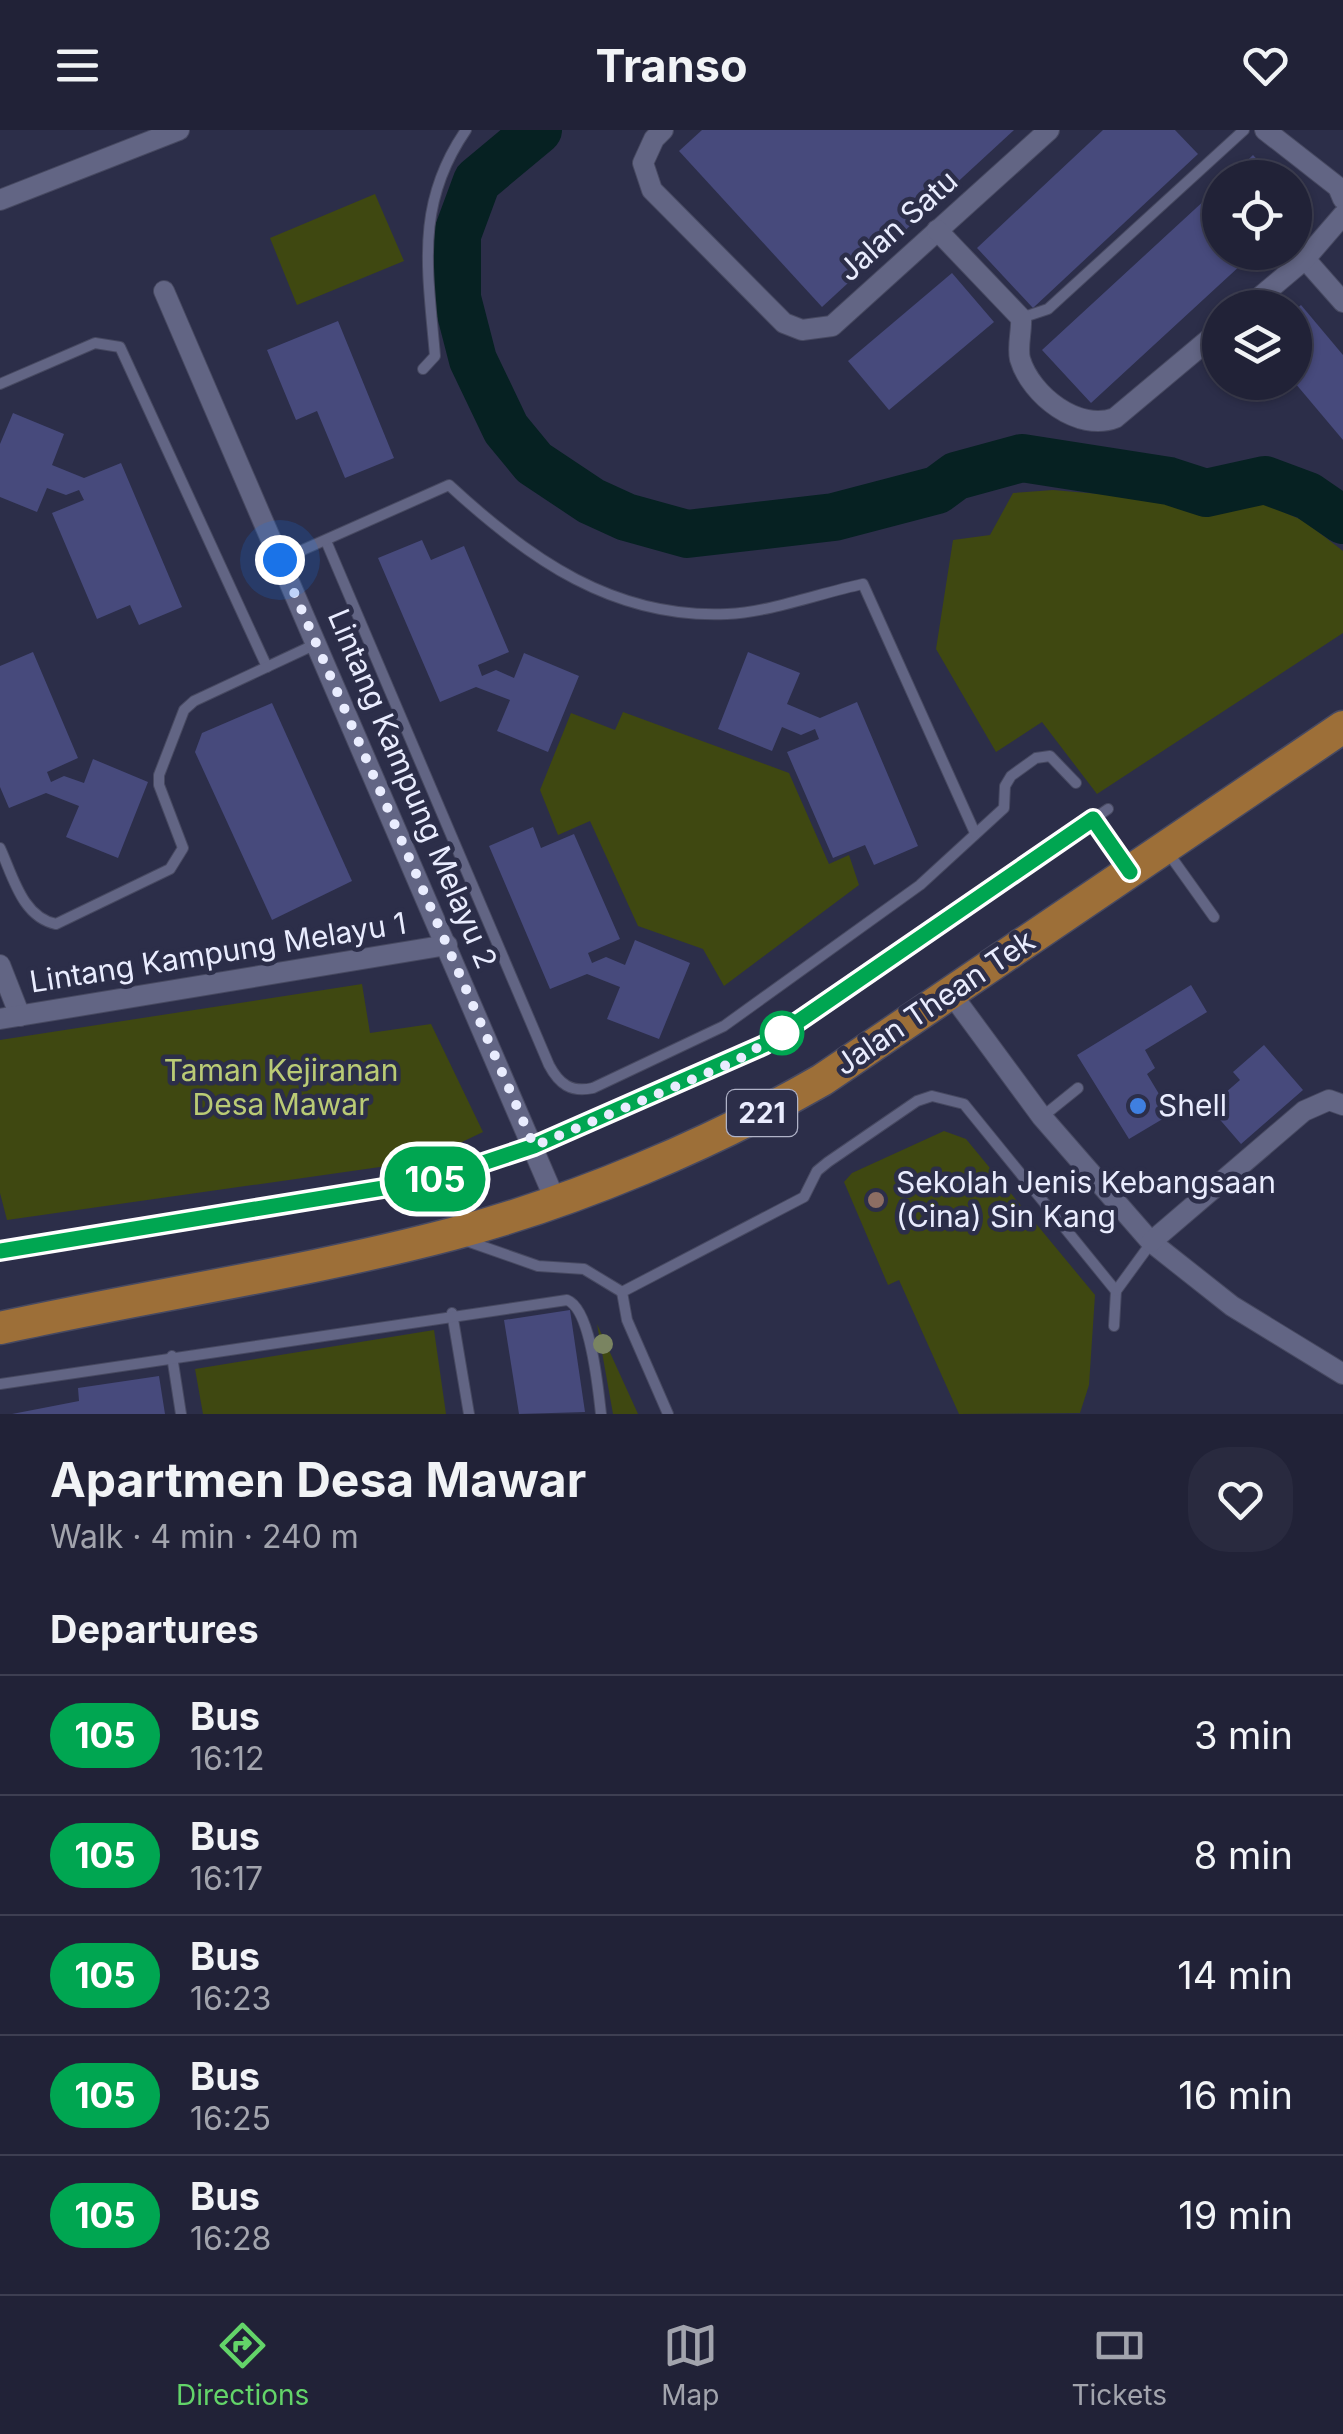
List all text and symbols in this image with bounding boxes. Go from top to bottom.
icon: menu [50,38,105,93]
text: Transo [595,38,748,93]
icon: heart [1238,38,1293,93]
map controls [1202,160,1312,400]
button: locate [1202,160,1312,270]
street label: Jalan Satu [830,162,964,288]
button: layers [1202,290,1312,400]
your location [255,535,305,585]
street label: Lintang Kampung Melayu 2 [321,604,505,974]
street label: Lintang Kampung Melayu 1 [27,904,409,1000]
street label: Jalan Thean Tek [828,922,1042,1082]
unlabelled marker [761,1012,803,1054]
park label: Taman Kejiranan Desa Mawar [164,1052,398,1122]
place label: Shell [1158,1087,1227,1123]
road number: 221 [727,1090,797,1136]
marker: Shell [1127,1095,1149,1117]
line badge: 105 [378,1146,492,1212]
text: 105 [404,1158,466,1200]
place label: Sekolah Jenis Kebangsaan (Cina) Sin Kang [896,1164,1276,1234]
marker: Sekolah Jenis Kebangsaan (Cina) Sin Kang [865,1189,887,1211]
button: heart [1188,1447,1293,1552]
text: Apartmen Desa Mawar [50,1450,586,1509]
text: Walk · 4 min · 240 m [50,1517,359,1556]
text: Departures [50,1606,259,1652]
text: Bus [190,1693,260,1739]
text: 3 min [1194,1712,1293,1758]
text: 105 [74,1714,136,1756]
text: 16:12 [190,1739,265,1778]
text: Bus [190,1813,260,1859]
text: 8 min [1194,1832,1293,1878]
text: 105 [74,1834,136,1876]
text: 16:17 [190,1859,263,1898]
text: Bus [190,1933,260,1979]
text: 14 min [1177,1952,1293,1998]
text: 105 [74,1954,136,1996]
text: 16:23 [190,1979,271,2018]
text: Bus [190,2053,260,2099]
text: 16 min [1178,2072,1293,2118]
text: 105 [74,2074,136,2116]
text: 16:25 [190,2099,271,2138]
text: Bus [190,2173,260,2219]
text: 19 min [1178,2192,1293,2238]
text: 105 [74,2194,136,2236]
text: 16:28 [190,2219,271,2258]
tab: Directions [176,2318,309,2412]
tab: Map [661,2318,719,2412]
tab: Tickets [1071,2318,1167,2412]

